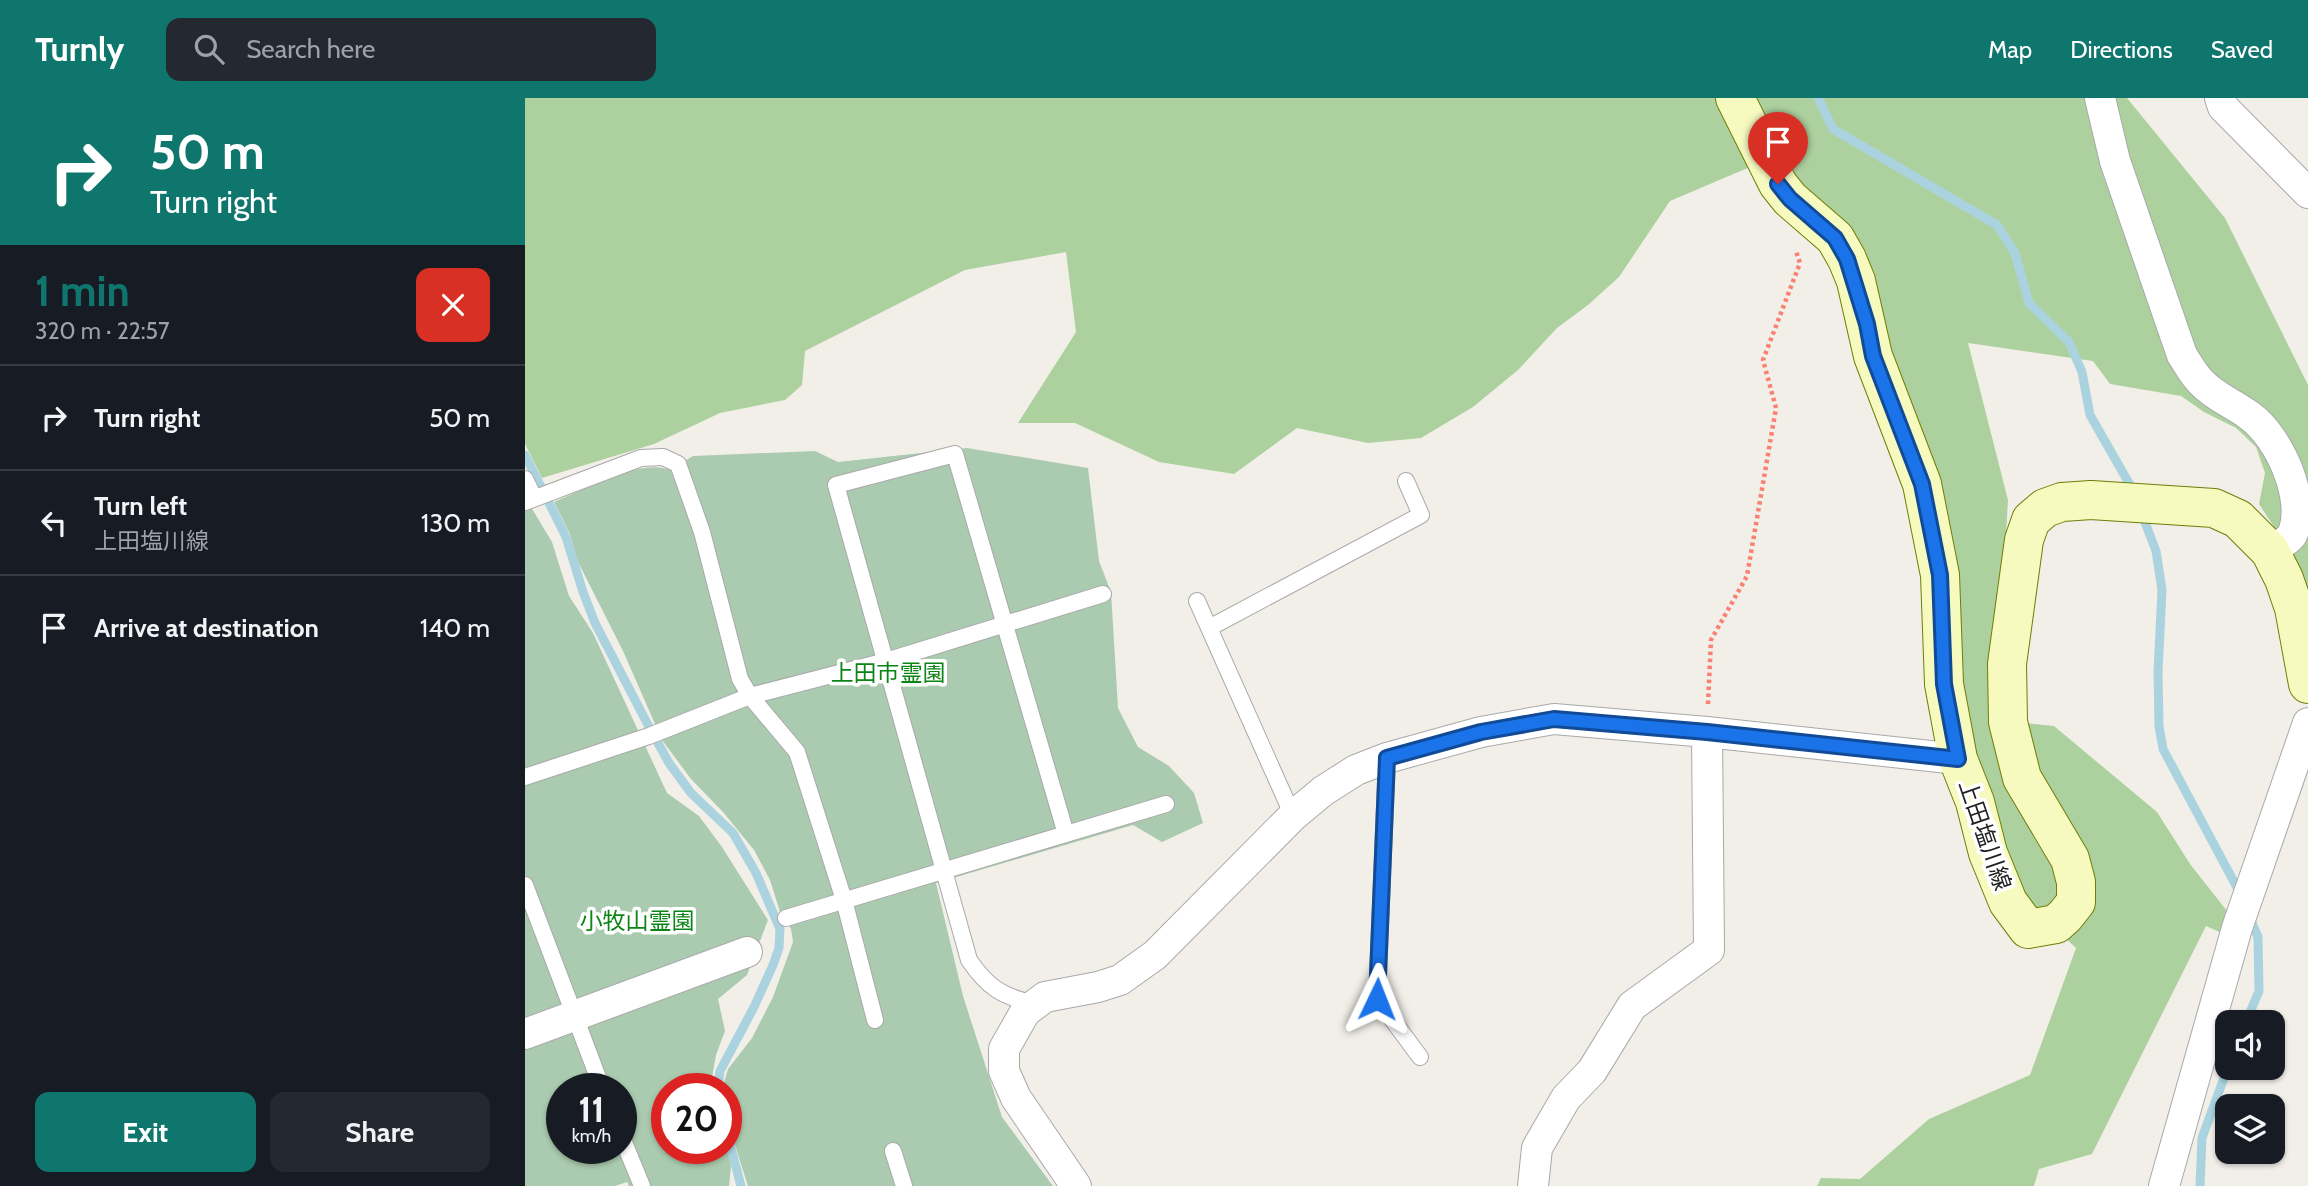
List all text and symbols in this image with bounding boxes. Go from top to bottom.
search box [166,18,656,81]
text: Turnly [35,29,124,69]
icon: search [190,30,228,68]
text: Search here [246,33,375,65]
text: Map [1988,35,2032,64]
text: Directions [2070,35,2173,64]
text: Saved [2211,35,2273,64]
pin [1748,112,1808,184]
text: 50 m [150,122,265,181]
icon: arrive [1759,123,1797,161]
icon: right [35,126,126,217]
text: Turn right [150,182,277,221]
text: 1 min [35,265,130,317]
button: close [416,268,490,342]
text: 320 m · 22:57 [35,317,170,345]
icon: right [35,399,73,437]
text: Turn right [94,402,200,434]
text: 50 m [429,402,490,434]
text: Turn left [94,490,187,522]
icon: left [35,504,73,542]
text: 130 m [421,507,490,539]
text: 上田塩川線 [94,527,209,555]
icon: arrive [35,609,73,647]
text: Arrive at destination [94,612,319,644]
text: 140 m [420,612,490,644]
park label: 上田市霊園 [831,659,946,687]
street label: 上田塩川線 [1953,776,2017,894]
park label: 小牧山霊園 [580,907,695,935]
position arrow [1340,962,1414,1036]
map controls [2215,1010,2285,1164]
button: sound [2215,1010,2285,1080]
speed limit sign: 20 [651,1073,742,1164]
text: 11 [579,1088,604,1131]
button: Exit [35,1092,256,1172]
button: Share [270,1092,490,1172]
button: layers [2215,1094,2285,1164]
text: km/h [572,1125,611,1147]

